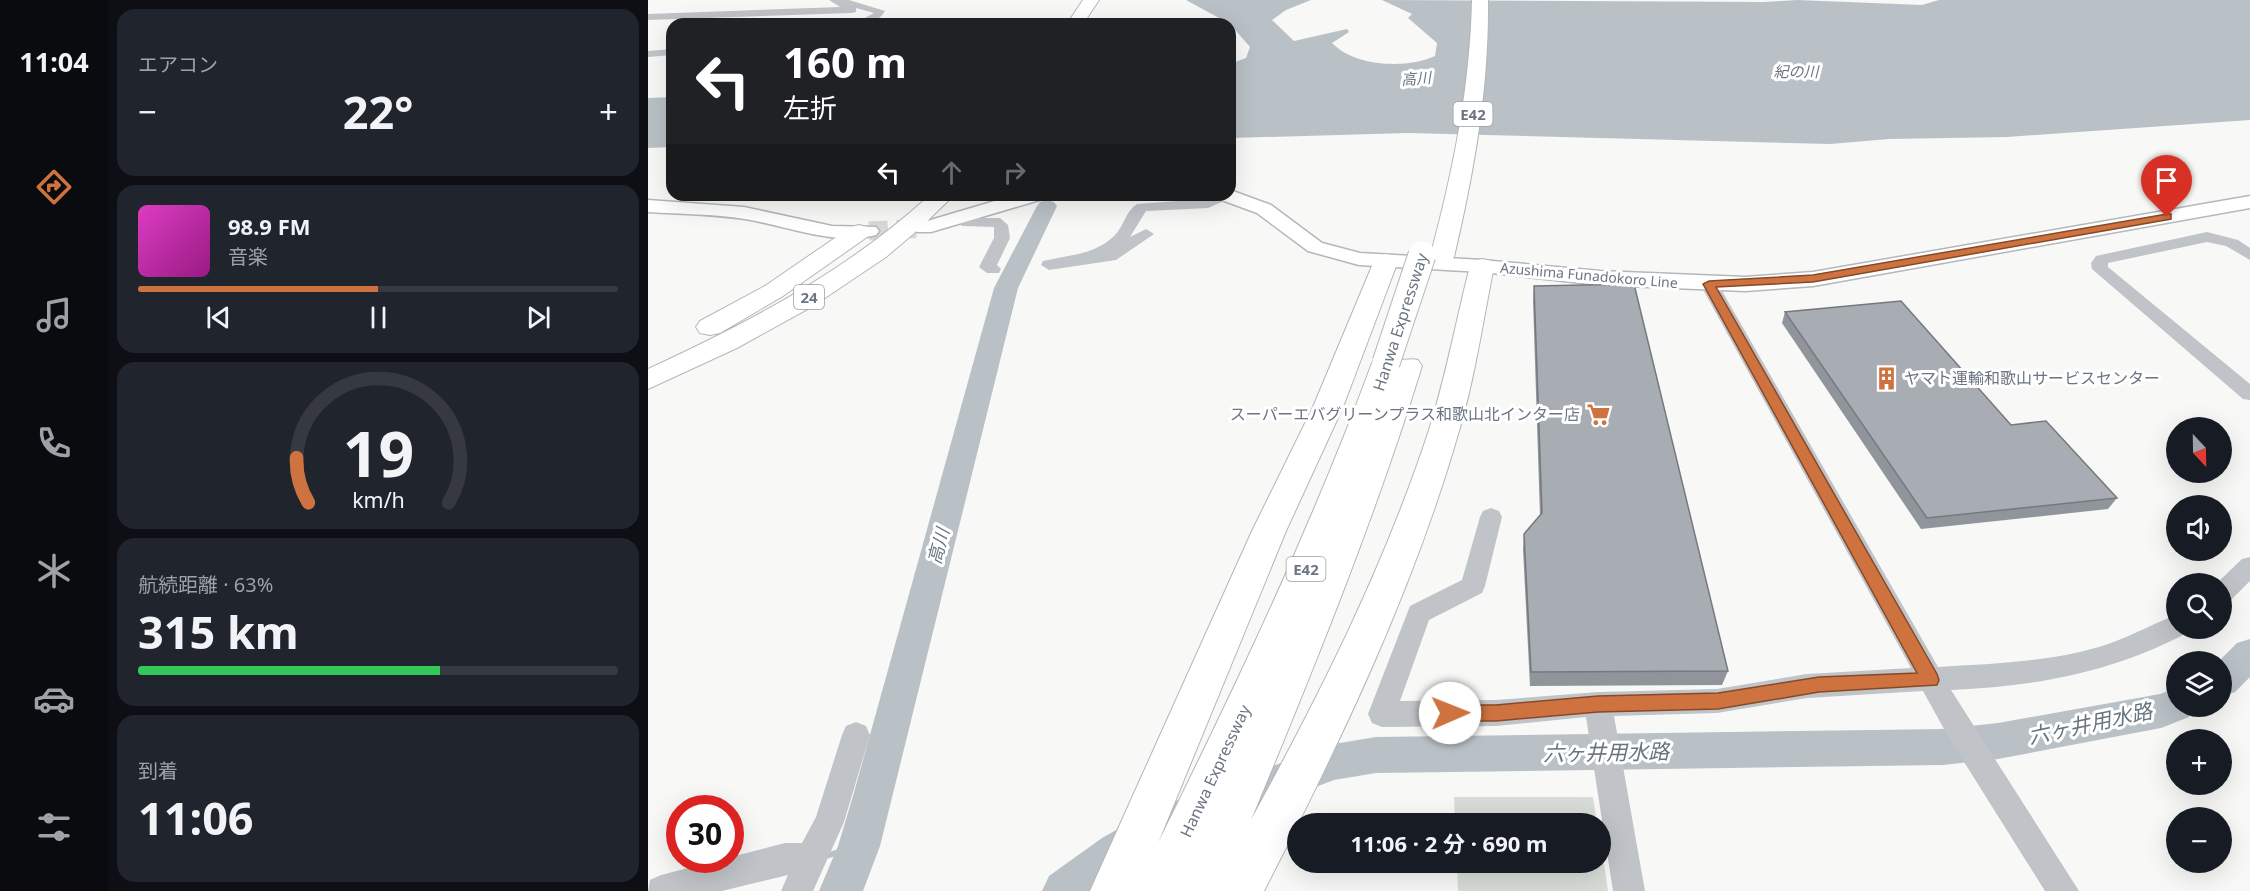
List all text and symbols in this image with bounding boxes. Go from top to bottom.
text: 160 m [783,33,907,90]
icon: left [684,42,762,120]
text: 11:04 [19,43,89,80]
text: エアコン [138,51,218,78]
water label: 紀の川 [1773,61,1820,81]
water label: 高川 [1400,67,1434,89]
text: 22° [343,81,413,142]
text: − [138,89,157,134]
text: + [599,89,618,134]
text: 左折 [783,89,837,126]
road number: E42 [1454,102,1492,126]
pin [2141,155,2192,217]
icon: left [872,156,905,189]
icon: ahead [935,156,968,189]
icon: right [998,156,1031,189]
icon: arrive [2150,164,2183,197]
icon: directions [33,166,75,208]
text: 98.9 FM [228,211,310,241]
text: 音楽 [228,243,268,270]
street label: Hanwa Expressway [1367,249,1433,394]
street label: Azushima Funadokoro Line [1499,258,1679,292]
road number: 24 [794,285,824,309]
icon: music [33,294,75,336]
icon: previous [202,301,235,334]
icon: pause [362,301,395,334]
icon: next [522,301,555,334]
building icon: ヤマト運輸和歌山サービスセンター [1873,365,1899,391]
place label: ヤマト運輸和歌山サービスセンター [1904,367,2160,389]
supermarket icon: スーパーエバグリーンプラス和歌山北インター店 [1585,401,1611,427]
place label: スーパーエバグリーンプラス和歌山北インター店 [1230,403,1580,425]
text: 19 [342,410,414,495]
north arrow [2166,417,2232,483]
map controls [2166,417,2232,873]
icon: phone [33,422,75,464]
text: km/h [352,485,404,514]
button: sound [2166,495,2232,561]
water label: 高川 [922,524,955,566]
icon: climate [33,550,75,592]
road number: E42 [1286,557,1326,581]
text: 航続距離 · 63% [138,571,273,598]
button: search [2166,573,2232,639]
text: 315 km [138,601,299,662]
button: layers [2166,651,2232,717]
icon: car [33,678,75,720]
position arrow [1418,681,1482,745]
water label: 六ヶ井用水路 [2025,696,2156,750]
street label: Hanwa Expressway [1175,700,1256,841]
button: + [2166,729,2232,795]
water label: 六ヶ井用水路 [1543,737,1671,767]
text: 到着 [138,757,178,784]
text: 11:06 [138,787,254,848]
speed limit sign: 30 [666,795,744,873]
icon: filters [33,806,75,848]
button: − [2166,807,2232,873]
text: 11:06 · 2 分 · 690 m [1351,828,1548,858]

